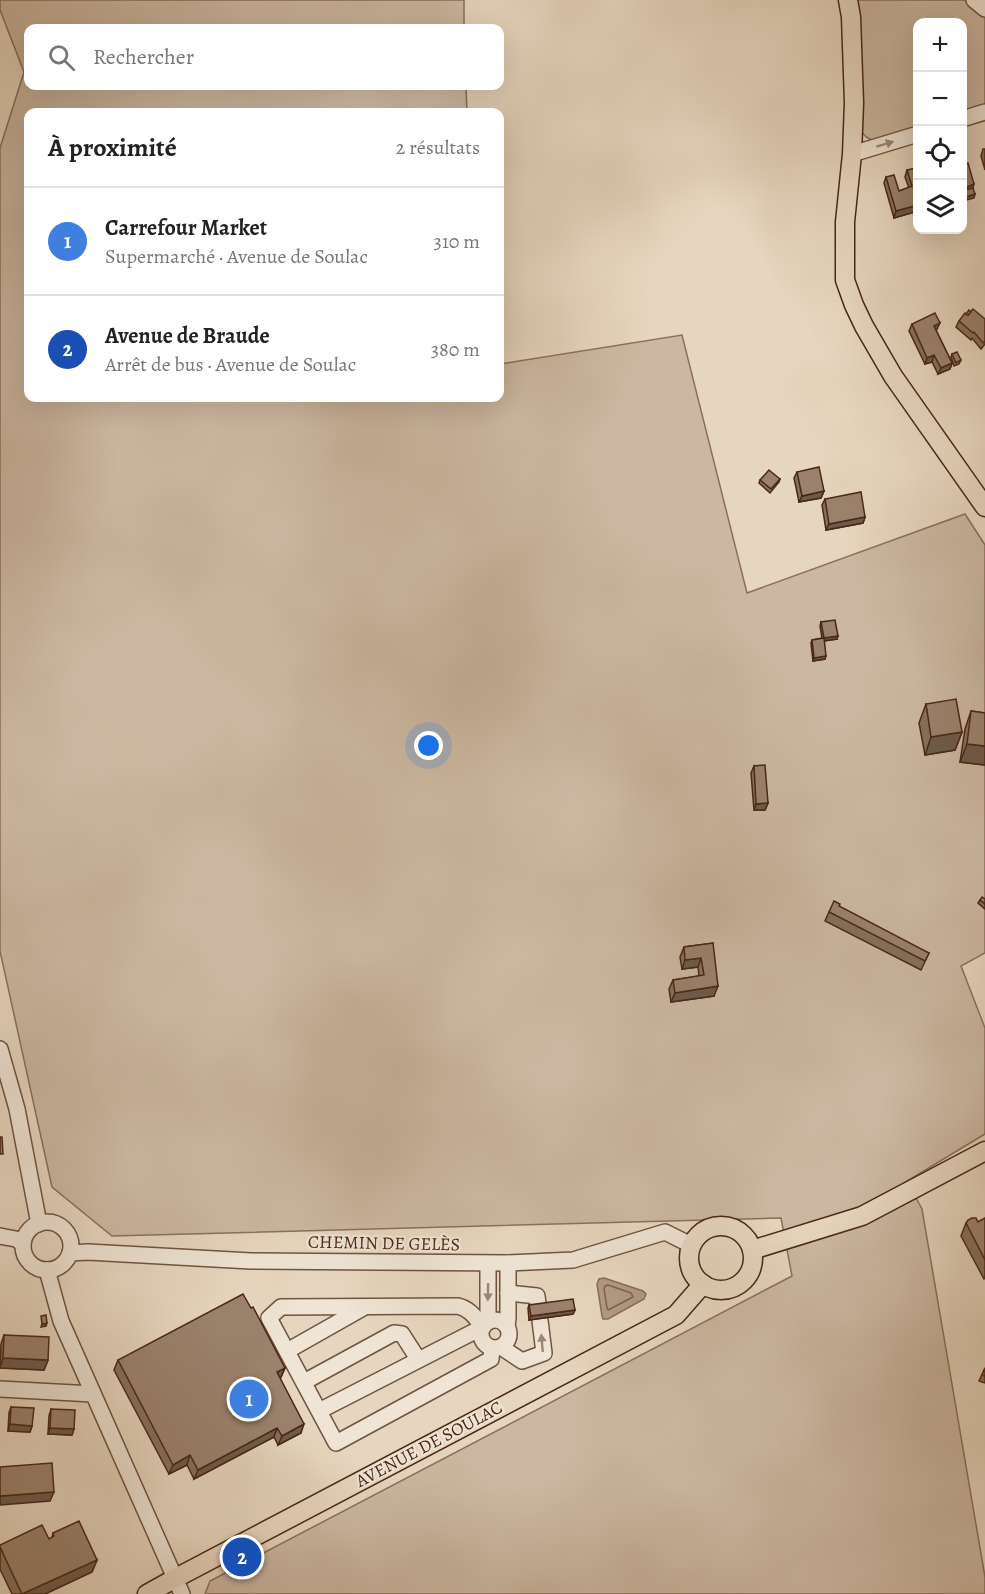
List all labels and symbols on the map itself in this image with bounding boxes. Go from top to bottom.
one-way arrow [876,139,894,148]
your location [414,731,443,760]
street label: CHEMIN DE GELÈS [308,1230,460,1256]
one-way arrow [483,1283,493,1302]
one-way arrow [537,1333,547,1352]
pin: 1 [230,1376,268,1422]
street label: AVENUE DE SOULAC [350,1395,507,1493]
pin: 2 [222,1534,262,1580]

